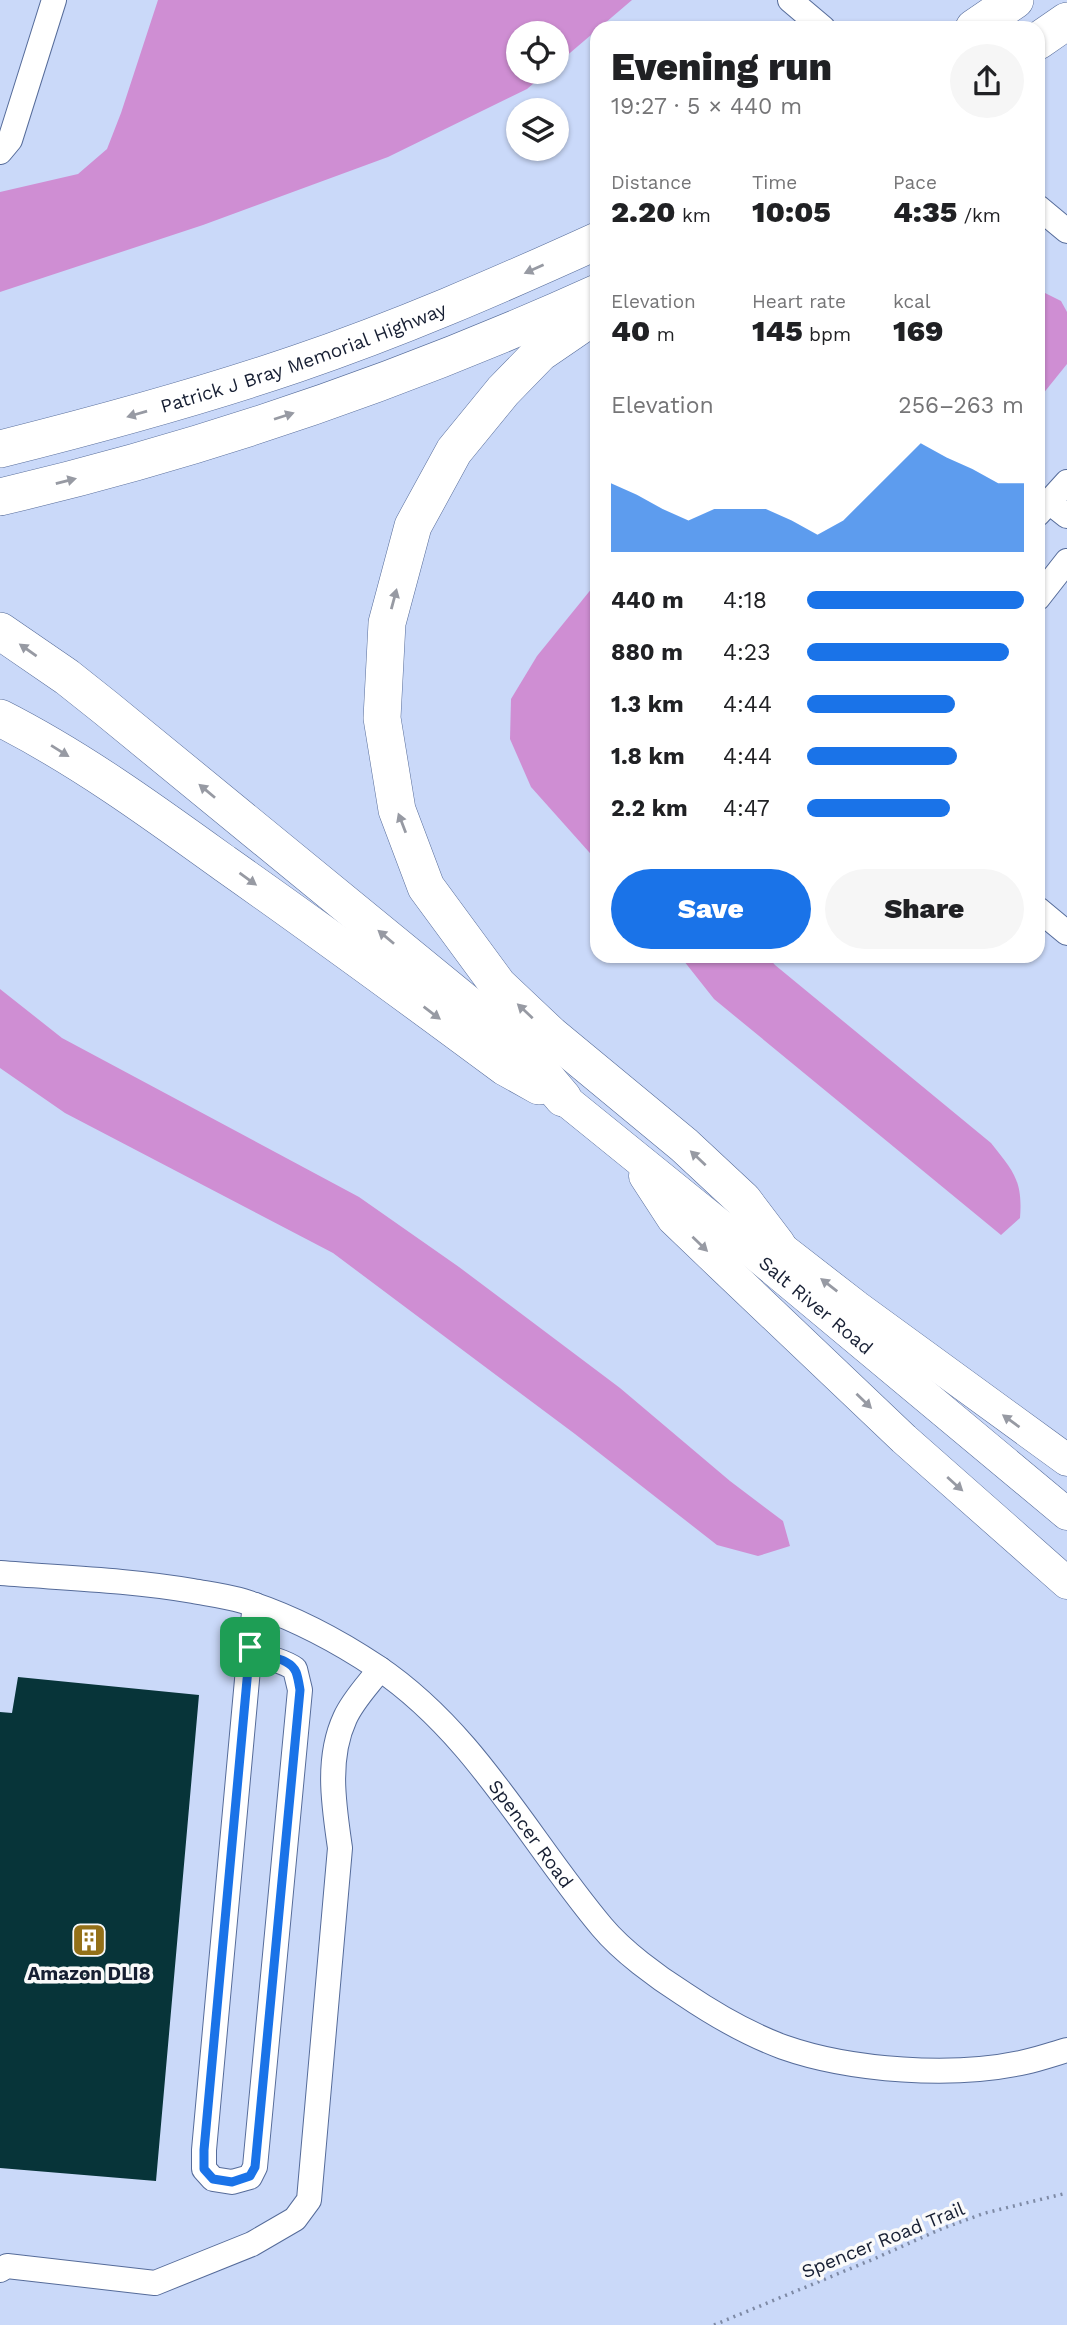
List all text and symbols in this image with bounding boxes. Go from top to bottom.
map controls [506,21,569,161]
button: locate [506,21,569,84]
button: share [950,44,1024,118]
text: Evening run [611,45,832,89]
text: 19:27 · 5 × 440 m [611,93,802,120]
button: layers [506,98,569,161]
text: Distance [611,171,692,194]
text: Time [752,171,797,194]
text: Pace [893,171,937,194]
text: 2.20 [611,194,676,229]
text: 10:05 [752,194,831,229]
text: 4:35 [893,194,957,229]
text: km [676,204,711,227]
text: /km [957,204,1001,227]
one-way arrow [524,264,545,275]
text: Elevation [611,290,696,313]
text: Heart rate [752,290,846,313]
text: kcal [893,290,931,313]
street label: Patrick J Bray Memorial Highway [158,297,450,417]
text: 40 [611,313,650,348]
text: 145 [752,313,803,348]
text: 169 [893,313,943,348]
text: m [650,323,675,346]
text: bpm [803,323,851,346]
text: Elevation [611,392,714,419]
text: 256–263 m [898,392,1024,419]
one-way arrow [126,409,148,420]
one-way arrow [274,410,295,421]
one-way arrow [55,475,77,486]
one-way arrow [389,587,400,609]
text: 440 m [611,587,684,614]
text: 4:18 [723,587,767,614]
text: 880 m [611,639,683,666]
text: 4:23 [723,639,771,666]
one-way arrow [19,643,37,657]
text: 1.3 km [611,691,684,718]
text: 4:44 [723,691,772,718]
text: 1.8 km [611,743,685,770]
text: 4:44 [723,743,772,770]
one-way arrow [50,745,69,758]
one-way arrow [198,784,215,799]
text: 2.2 km [611,795,688,822]
text: 4:47 [723,795,770,822]
one-way arrow [396,812,407,833]
button: Save [611,869,811,949]
button: Share [825,869,1024,949]
one-way arrow [239,872,257,886]
one-way arrow [378,930,395,945]
one-way arrow [516,1003,534,1019]
one-way arrow [423,1006,441,1020]
one-way arrow [690,1151,707,1167]
one-way arrow [691,1235,708,1252]
street label: Salt River Road [755,1251,878,1359]
one-way arrow [820,1278,838,1293]
one-way arrow [856,1392,873,1409]
one-way arrow [1002,1414,1020,1428]
one-way arrow [946,1476,964,1492]
pin [220,1617,280,1677]
icon: arrive [231,1628,269,1666]
street label: Spencer Road [484,1775,578,1892]
building icon: Amazon DLI8 [70,1921,108,1959]
place label: Amazon DLI8 [27,1962,151,1985]
street label: Spencer Road Trail [798,2197,968,2283]

